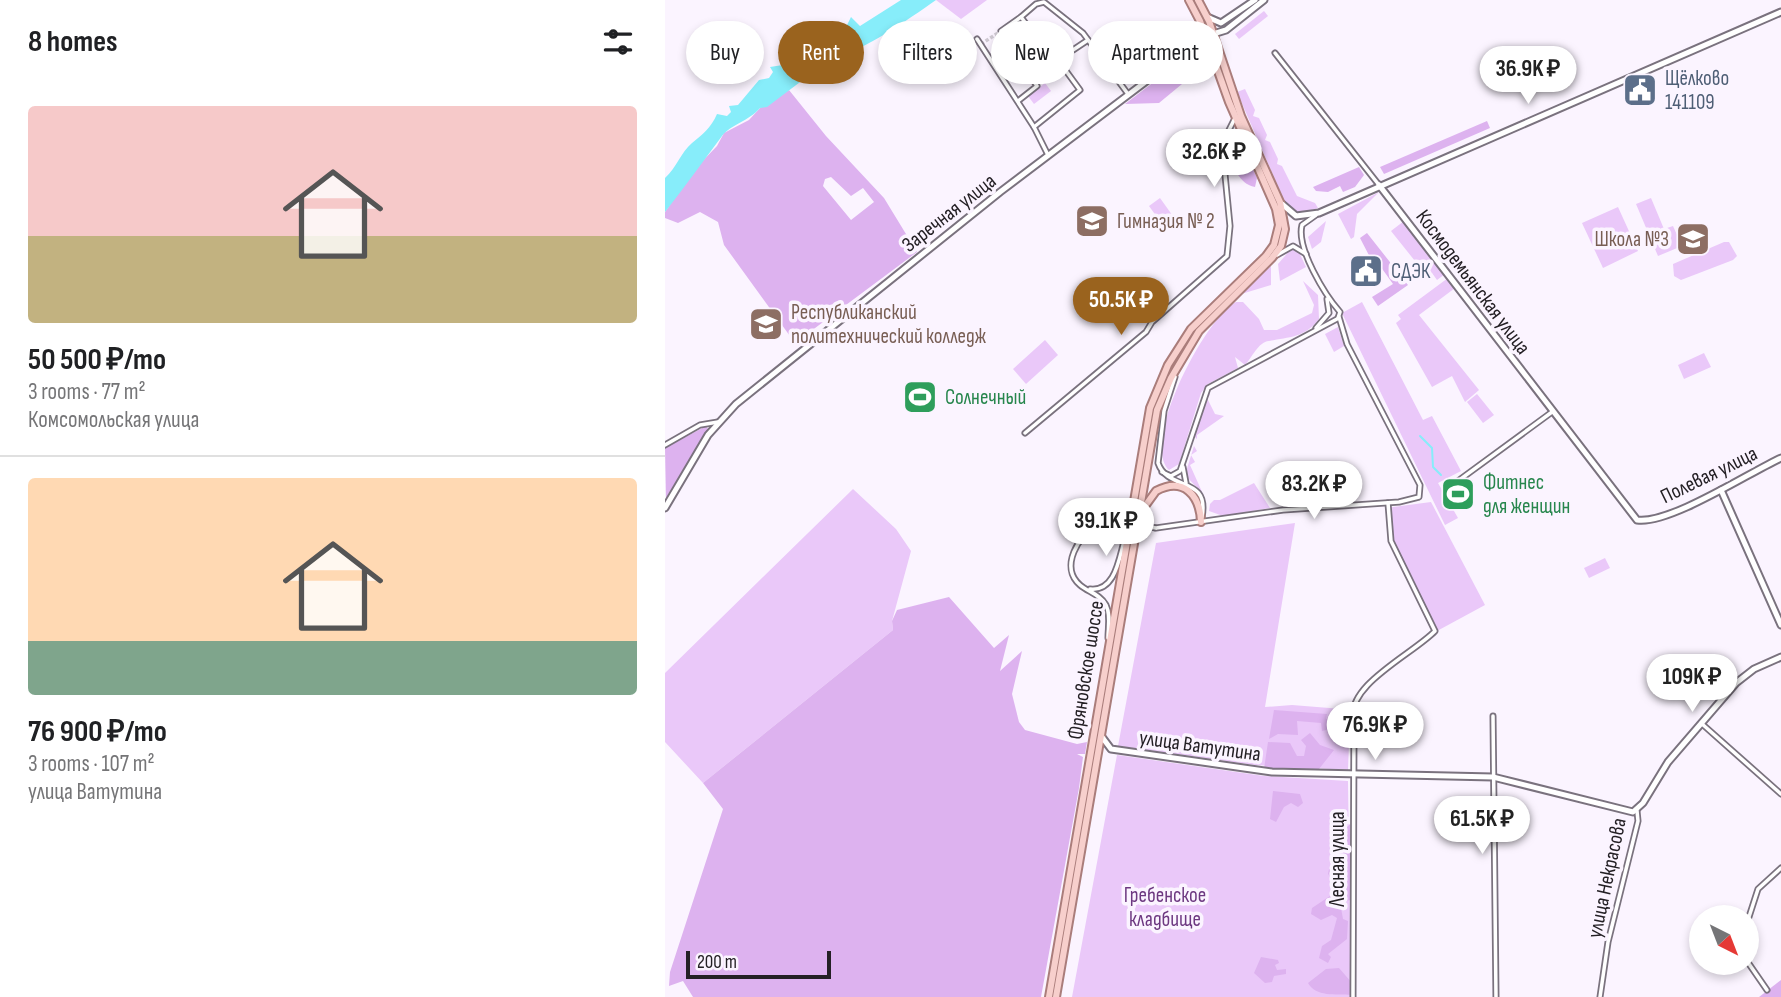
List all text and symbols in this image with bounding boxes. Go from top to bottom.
chip: Buy [686,21,764,84]
chip: Rent [778,21,864,84]
chip: Filters [878,21,977,84]
chip: New [991,21,1074,84]
chip: Apartment [1088,21,1223,84]
icon: filters [599,23,637,61]
text: 8 homes [28,24,117,60]
pin: 36.9K ₽ [1463,46,1593,106]
text: 36.9K ₽ [1496,55,1560,83]
place label: Щёлково 141109 [1665,66,1729,115]
public building icon: Щёлково 141109 [1621,71,1659,109]
pin: 32.6K ₽ [1149,130,1279,189]
text: 32.6K ₽ [1182,138,1246,166]
icon: home [270,151,396,277]
street label: Заречная улица [897,169,1001,257]
school or university icon: Гимназия № 2 [1073,202,1111,240]
street label: Космодемьянская улица [1410,205,1536,359]
place label: Гимназия № 2 [1117,209,1215,234]
school or university icon: Школа №3 [1674,220,1712,258]
place label: Школа №3 [1595,227,1669,252]
public building icon: СДЭК [1347,252,1385,290]
place label: СДЭК [1391,259,1431,284]
pin: 50.5K ₽ [1056,278,1186,337]
text: 50.5K ₽ [1089,286,1153,314]
place label: Республиканский политехнический колледж [791,300,987,349]
school or university icon: Республиканский политехнический колледж [747,305,785,343]
text: 50 500 ₽/mo [28,342,166,378]
text: 3 rooms · 77 m² [28,378,146,406]
sports icon: Солнечный [901,378,939,416]
place label: Солнечный [945,385,1026,410]
text: Комсомольская улица [28,406,199,434]
street label: Полевая улица [1657,441,1761,509]
pin: 83.2K ₽ [1249,462,1379,521]
text: 83.2K ₽ [1281,470,1347,498]
place label: Фитнес для женщин [1483,470,1570,519]
sports icon: Фитнес для женщин [1439,475,1477,513]
pin: 39.1K ₽ [1041,498,1171,558]
text: 39.1K ₽ [1074,507,1138,535]
icon: home [270,523,396,649]
street label: Фряновское шоссе [1063,599,1109,741]
pin: 109K ₽ [1635,654,1749,714]
text: 109K ₽ [1662,663,1722,691]
pin: 76.9K ₽ [1310,702,1440,762]
text: 76.9K ₽ [1343,711,1407,739]
text: 76 900 ₽/mo [28,714,167,750]
street label: улица Ватутина [1138,725,1262,767]
text: 3 rooms · 107 m² [28,750,155,778]
text: улица Ватутина [28,778,162,806]
pin: 61.5K ₽ [1417,796,1547,856]
text: 61.5K ₽ [1450,805,1514,833]
street label: Лесная улица [1325,811,1350,908]
street label: улица Некрасова [1582,816,1632,940]
park label: Гребенское кладбище [1124,883,1206,932]
north arrow [1689,905,1759,975]
map controls [1689,905,1759,975]
scale bar [686,948,831,980]
text: 200 m [697,951,737,974]

